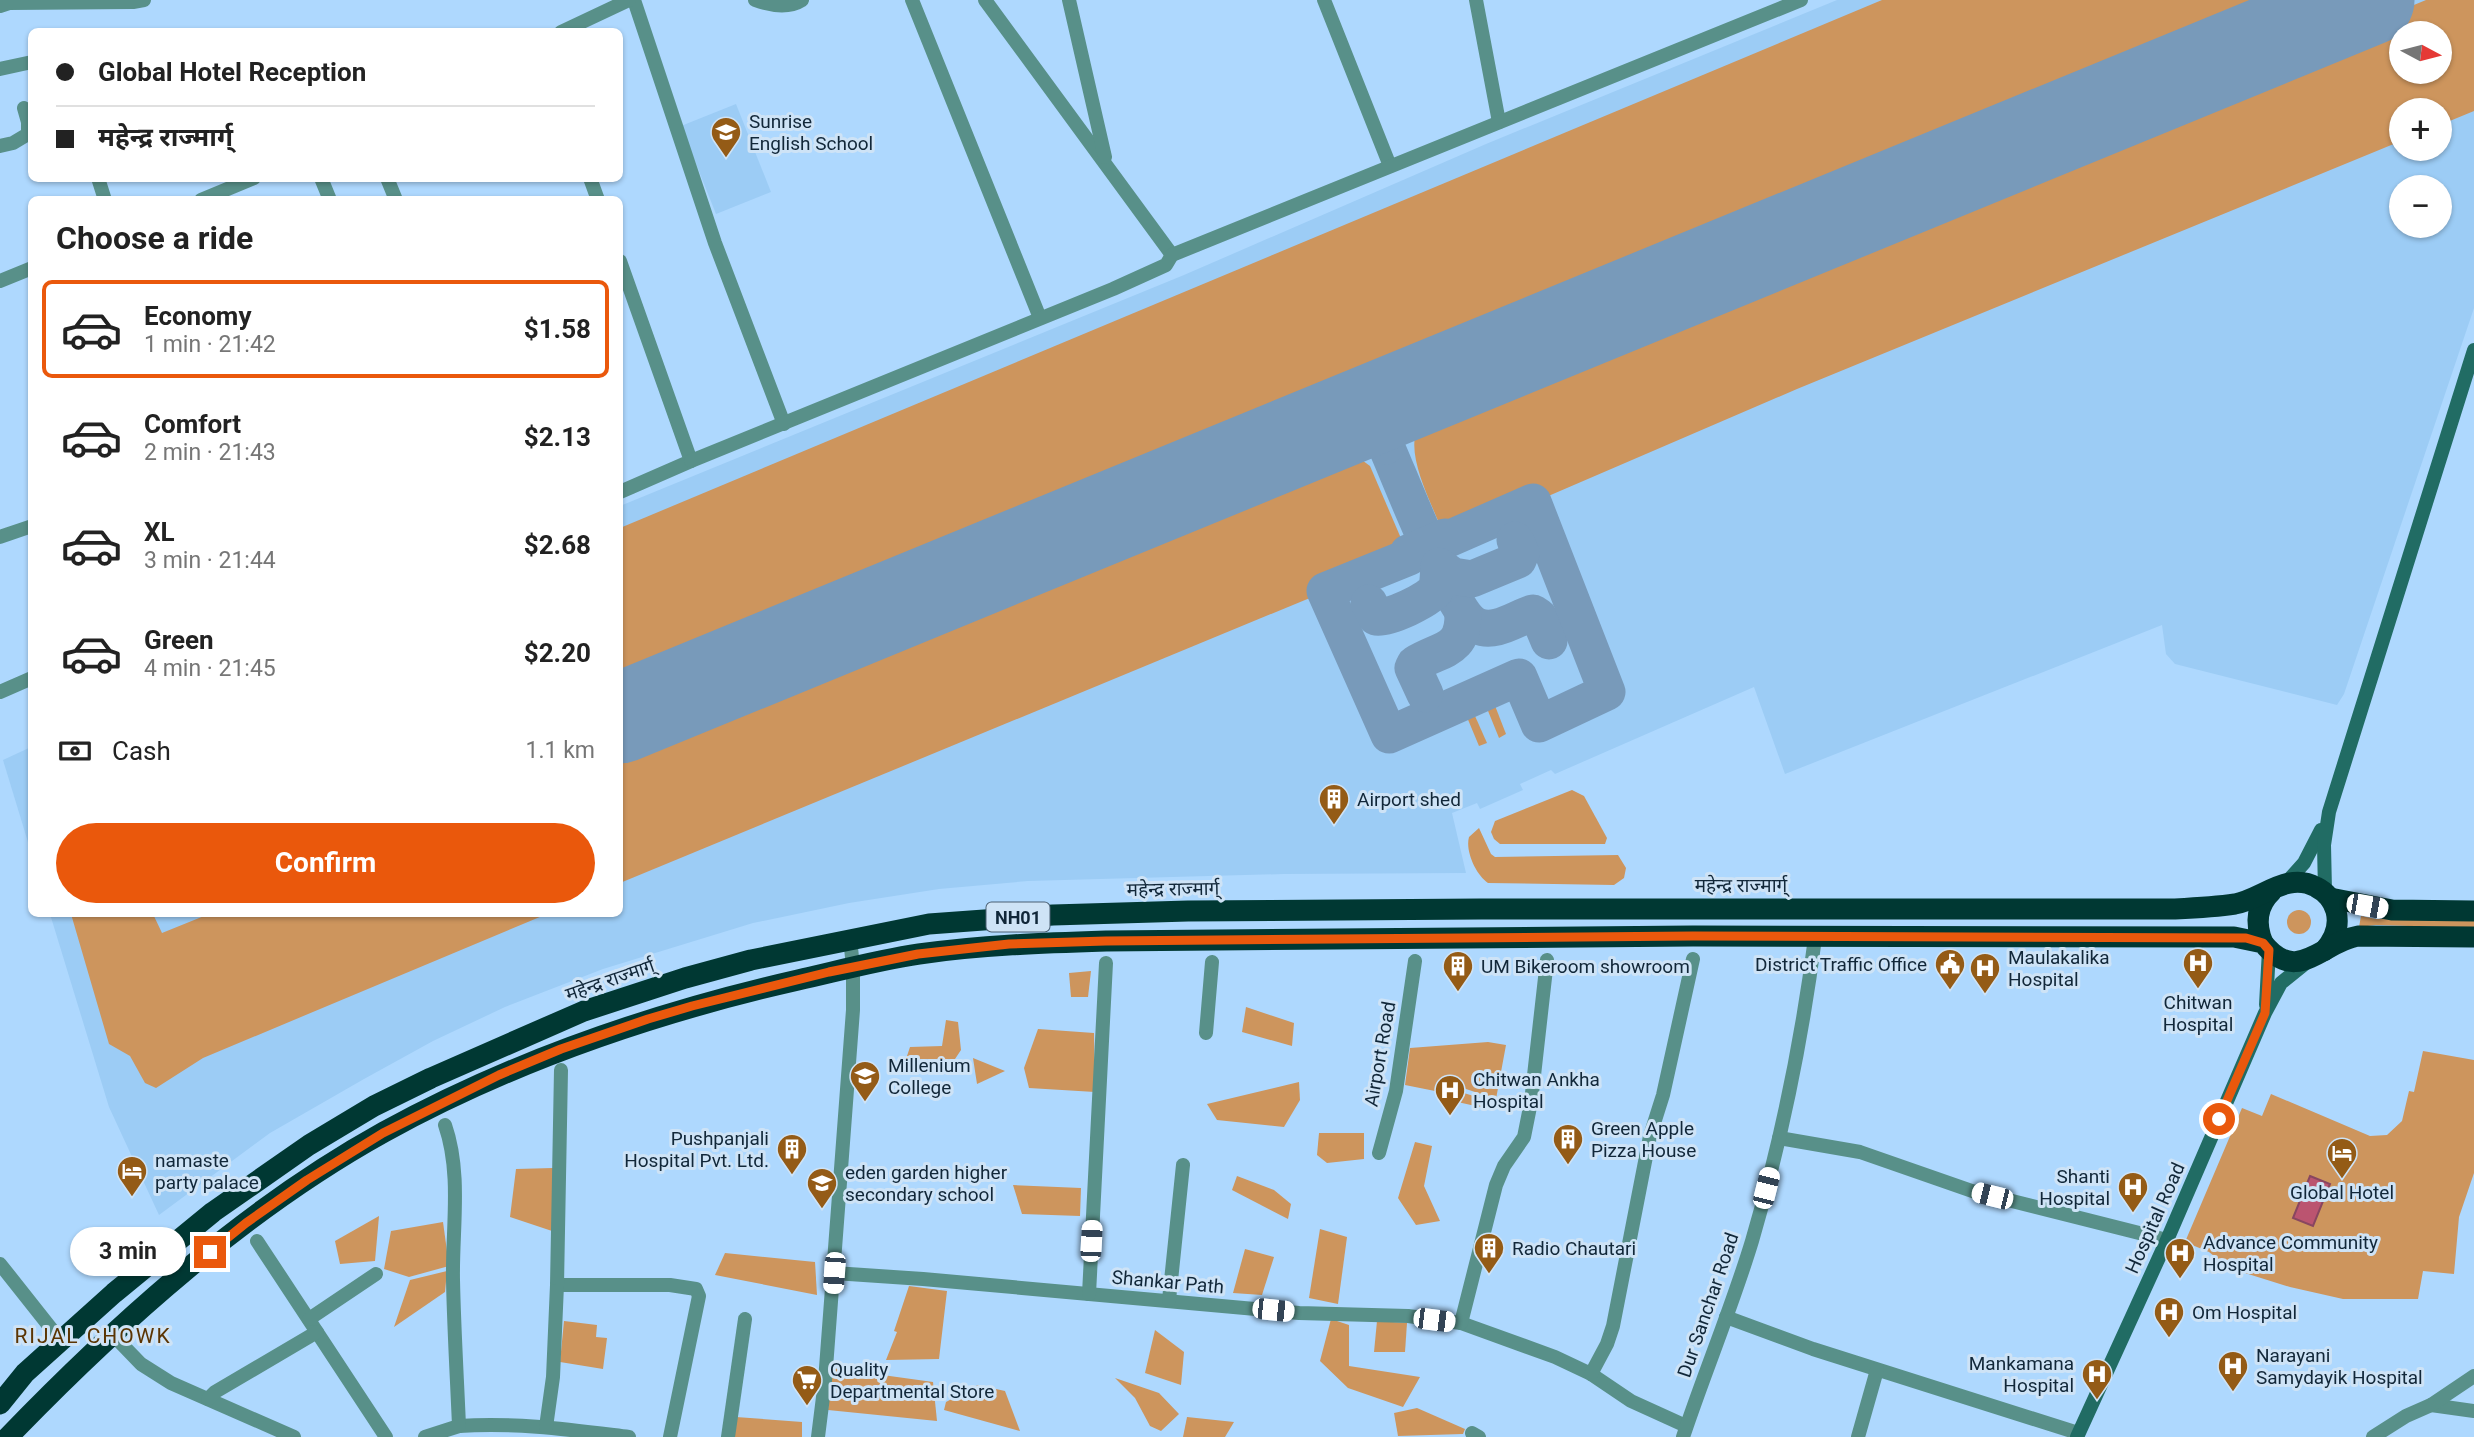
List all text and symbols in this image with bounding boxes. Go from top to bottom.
north arrow [2389,21,2452,84]
map controls [2389,21,2452,238]
text: Global Hotel Reception [98,57,366,87]
button: + [2389,98,2452,161]
place label: Sunrise English School [749,110,873,155]
school or university icon: Sunrise English School [709,115,743,159]
text: महेन्द्र राज्मार्ग् [98,122,233,152]
button: − [2389,175,2452,238]
text: Choose a ride [56,219,253,257]
icon: car [60,298,123,361]
text: Economy [144,301,251,331]
text: $1.58 [524,314,591,344]
text: 1 min · 21:42 [144,331,276,358]
icon: car [60,406,123,469]
text: Comfort [144,409,241,439]
text: $2.13 [524,422,591,452]
text: 2 min · 21:43 [144,439,276,466]
icon: car [60,514,123,577]
text: XL [144,517,175,547]
text: $2.68 [524,530,591,560]
text: 3 min · 21:44 [144,547,276,574]
icon: car [60,622,123,685]
text: Green [144,625,214,655]
text: $2.20 [524,638,591,668]
text: 4 min · 21:45 [144,655,276,682]
icon: cash [56,732,94,770]
text: Cash [112,736,171,766]
text: 1.1 km [526,737,595,764]
building icon: Airport shed [1317,782,1351,826]
place label: Airport shed [1357,788,1461,811]
button: Confirm [56,823,595,903]
street label: महेन्द्र राज्मार्ग् [1695,874,1790,897]
street label: महेन्द्र राज्मार्ग् [1126,877,1223,901]
car [2345,892,2390,920]
road number: NH01 [986,902,1050,932]
place label: Maulakalika Hospital [2008,946,2110,991]
hospital icon: Chitwan Hospital [2181,946,2215,990]
public building icon: District Traffic Office [1933,947,1967,991]
building icon: UM Bikeroom showroom [1441,949,1475,993]
hospital icon: Maulakalika Hospital [1968,951,2002,995]
street label: महेन्द्र राज्मार्ग् [562,953,660,1006]
place label: District Traffic Office [1755,953,1927,976]
place label: UM Bikeroom showroom [1481,955,1690,978]
place label: Chitwan Hospital [2163,991,2233,1036]
street label: Airport Road [1359,1000,1401,1108]
place label: Millenium College [888,1054,971,1099]
school or university icon: Millenium College [848,1059,882,1103]
place label: Chitwan Ankha Hospital [1473,1068,1600,1113]
hospital icon: Chitwan Ankha Hospital [1433,1073,1467,1117]
route start [2203,1103,2235,1135]
place label: Green Apple Pizza House [1591,1117,1696,1162]
building icon: Green Apple Pizza House [1551,1122,1585,1166]
place label: Pushpanjali Hospital Pvt. Ltd. [624,1127,769,1172]
building icon: Pushpanjali Hospital Pvt. Ltd. [775,1132,809,1176]
hotel icon: Global Hotel [2325,1136,2359,1180]
place label: namaste party palace [155,1149,259,1194]
hotel icon: namaste party palace [115,1154,149,1198]
street label: Hospital Road [2120,1159,2190,1277]
place label: eden garden higher secondary school [845,1161,1008,1206]
car [1751,1165,1782,1211]
place label: Shanti Hospital [2039,1165,2110,1210]
school or university icon: eden garden higher secondary school [805,1166,839,1210]
hospital icon: Shanti Hospital [2116,1170,2150,1214]
car [1970,1181,2015,1211]
place label: Global Hotel [2290,1181,2394,1204]
car [1080,1219,1103,1263]
callout: 3 min [70,1228,186,1276]
street label: Dur Sanchar Road [1672,1230,1744,1380]
building icon: Radio Chautari [1472,1231,1506,1275]
place label: Advance Community Hospital [2203,1231,2378,1276]
route end [194,1236,226,1268]
hospital icon: Advance Community Hospital [2163,1236,2197,1280]
place label: Radio Chautari [1512,1237,1636,1260]
text: 3 min [99,1238,157,1265]
car [823,1251,846,1295]
street label: Shankar Path [1111,1266,1225,1298]
hospital icon: Om Hospital [2152,1295,2186,1339]
car [1252,1297,1295,1323]
place label: Om Hospital [2192,1301,2297,1324]
car [1412,1307,1457,1333]
district label: RIJAL CHOWK [14,1324,172,1348]
place label: Narayani Samydayik Hospital [2256,1344,2423,1389]
hospital icon: Narayani Samydayik Hospital [2216,1349,2250,1393]
place label: Mankamana Hospital [1969,1352,2074,1397]
hospital icon: Mankamana Hospital [2080,1357,2114,1401]
place label: Quality Departmental Store [830,1358,994,1403]
supermarket icon: Quality Departmental Store [790,1363,824,1407]

